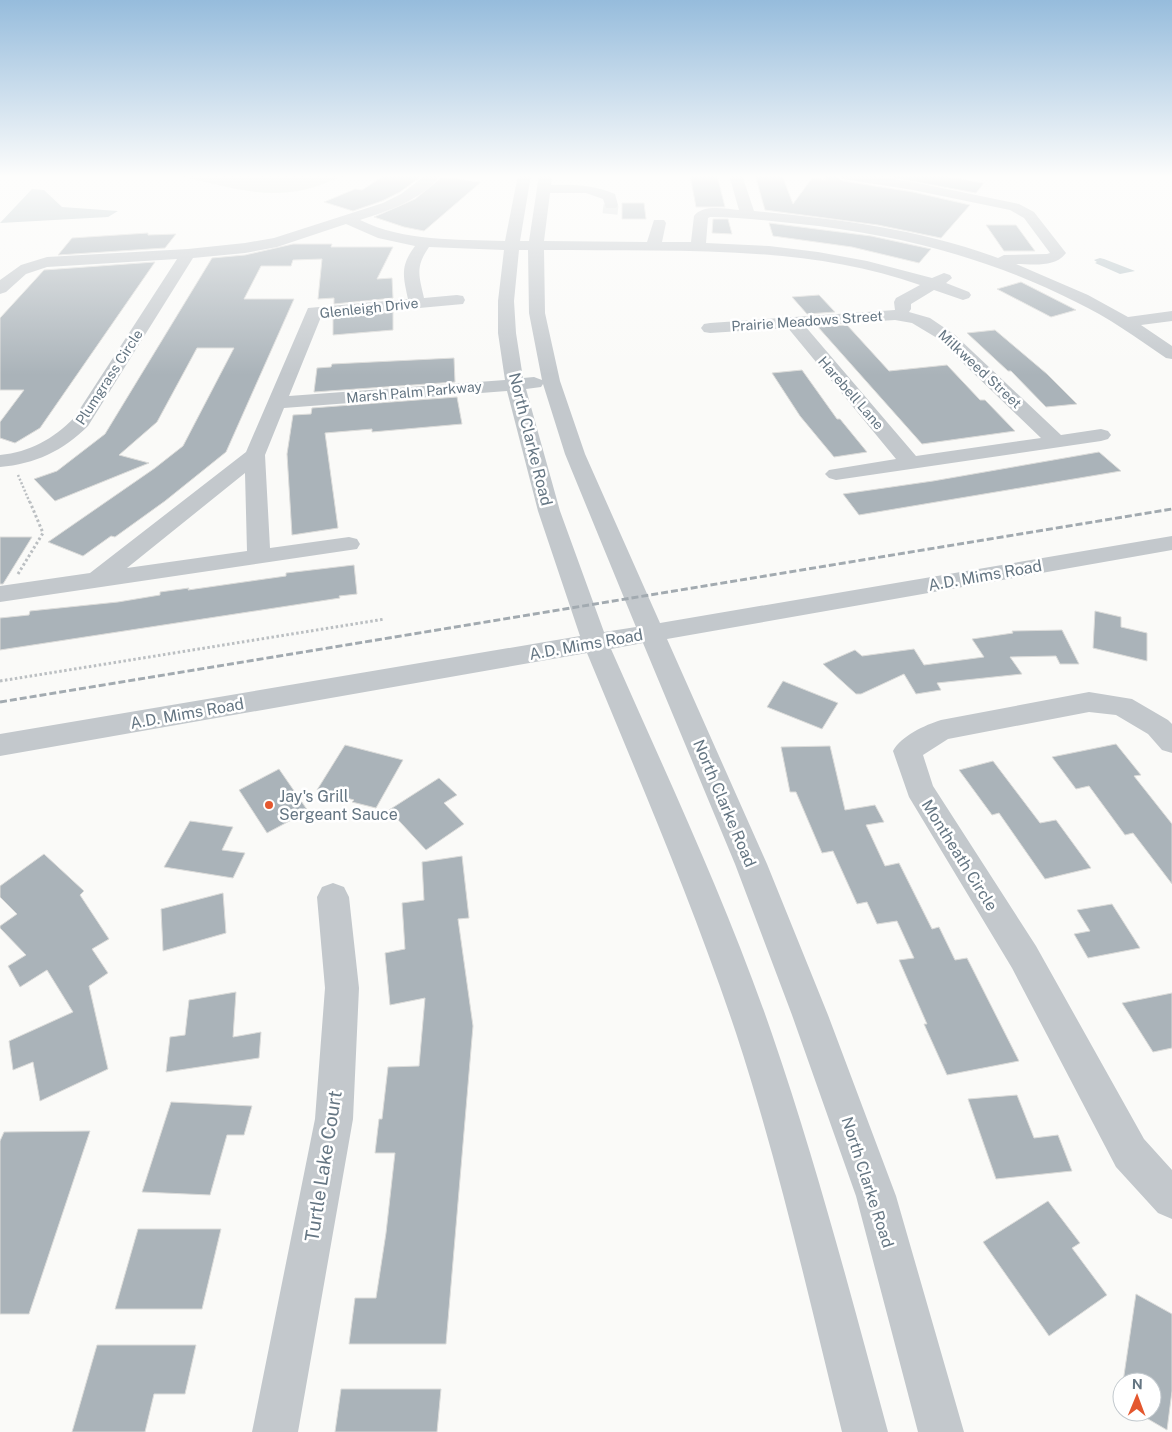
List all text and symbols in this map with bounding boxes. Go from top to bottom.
street label: Glenleigh Drive [319,295,419,321]
street label: Prairie Meadows Street [731,308,883,334]
street label: Plumgrass Circle [72,326,146,428]
street label: Milkweed Street [935,327,1025,411]
street label: Harebell Lane [815,353,887,433]
street label: North Clarke Road [505,371,556,508]
street label: Marsh Palm Parkway [346,378,483,406]
street label: A.D. Mims Road [927,556,1043,595]
street label: A.D. Mims Road [528,625,644,664]
street label: A.D. Mims Road [129,694,245,733]
street label: North Clarke Road [689,737,760,870]
place label: Jay's Grill Sergeant Sauce [279,787,398,824]
street label: Montheath Circle [918,796,1001,914]
marker: Jay's Grill Sergeant Sauce [263,799,275,811]
street label: Turtle Lake Court [300,1089,346,1243]
street label: North Clarke Road [837,1114,898,1250]
north arrow [1112,1372,1162,1422]
text: N [1132,1376,1143,1392]

